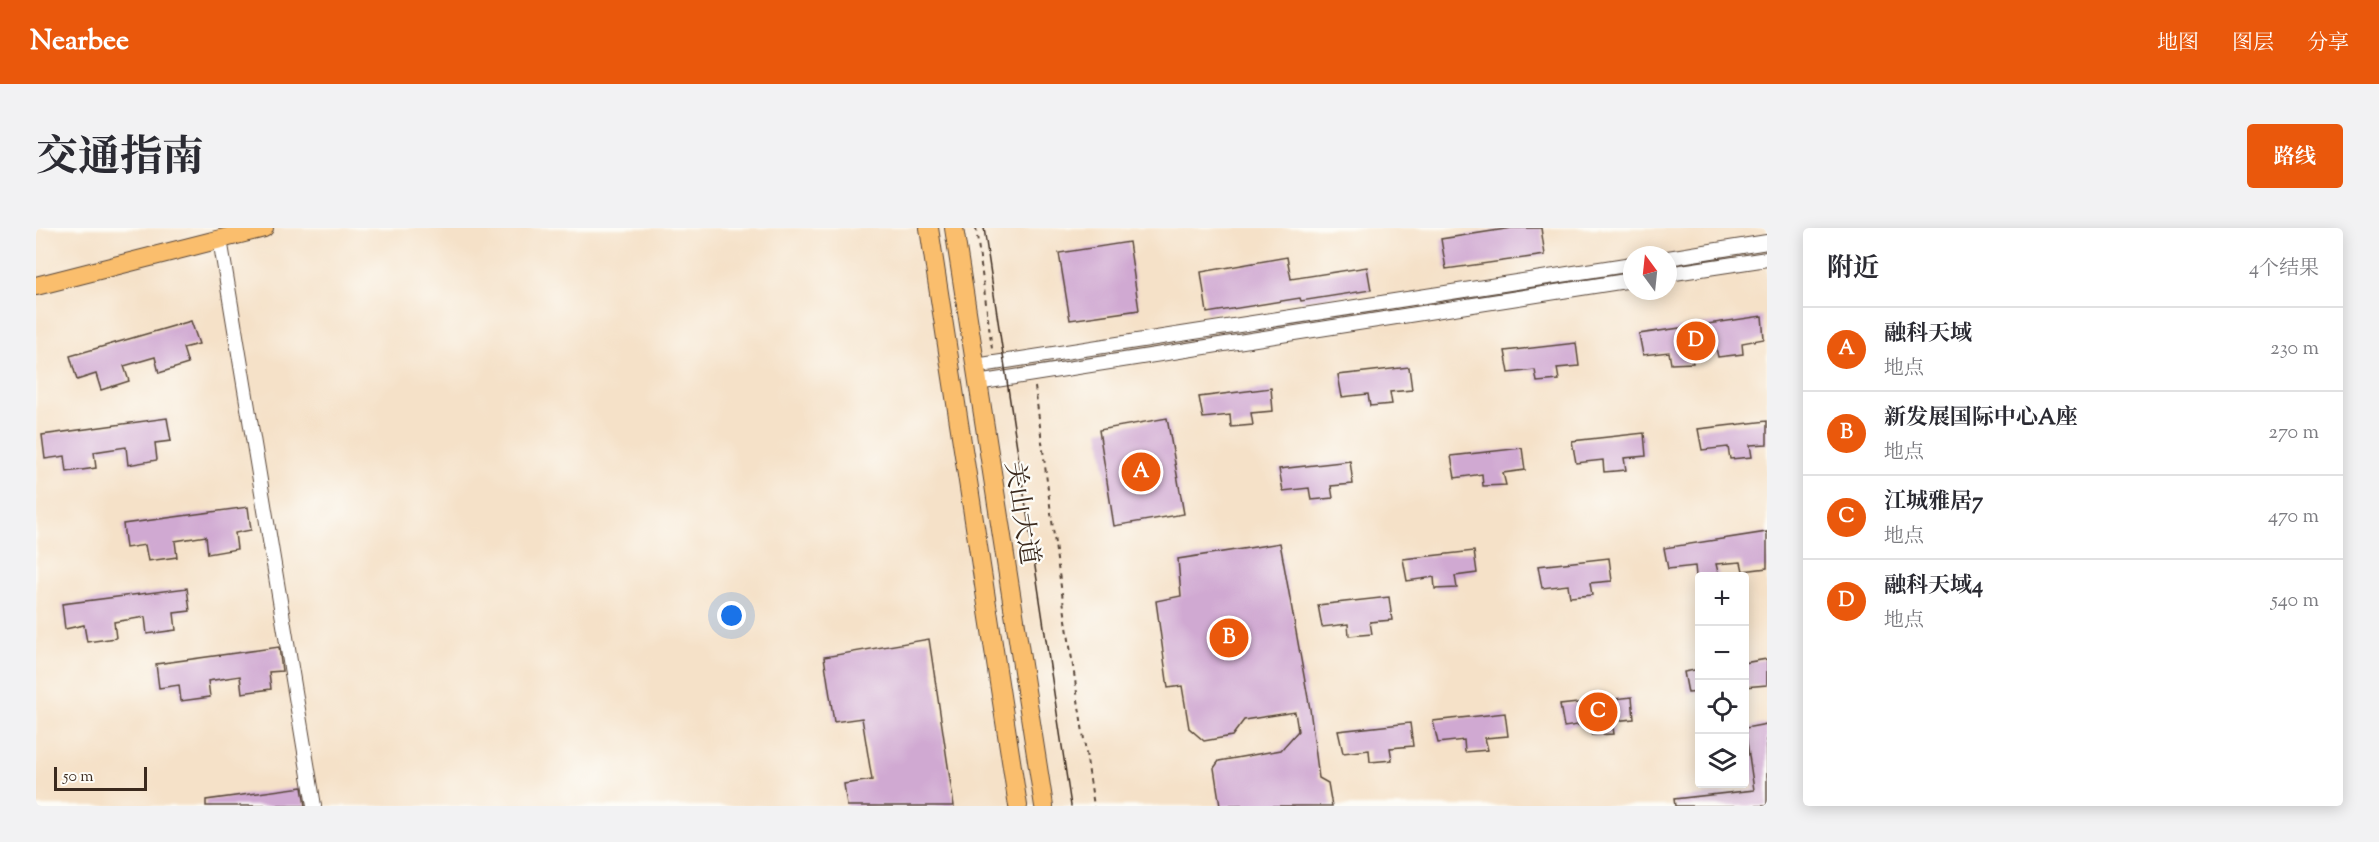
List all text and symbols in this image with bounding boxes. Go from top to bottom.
text: Nearbee [30,22,129,62]
text: 地图 [2157,29,2199,59]
text: 图层 [2232,29,2274,59]
text: 分享 [2307,29,2349,59]
button: 路线 [2247,124,2343,188]
text: 交通指南 [36,130,204,190]
north arrow [1623,246,1677,300]
text: 附近 [1827,251,1879,288]
text: 4个结果 [2249,255,2319,284]
pin: D [1676,318,1716,364]
text: 融科天域 [1884,319,1972,351]
text: A [1838,335,1855,364]
text: 230 m [2270,335,2319,364]
text: 地点 [1884,355,1924,384]
text: 新发展国际中心A座 [1884,403,2078,435]
text: B [1840,419,1853,448]
text: 270 m [2269,419,2319,448]
text: 地点 [1884,439,1924,468]
pin: A [1122,450,1160,494]
street label: 关山大道 [994,459,1047,568]
text: 江城雅居7 [1884,487,1983,519]
text: C [1838,503,1855,532]
text: 470 m [2268,503,2319,532]
text: 地点 [1884,523,1924,552]
text: 融科天域4 [1884,571,1983,603]
map controls [1695,572,1749,788]
button: + [1695,572,1749,626]
text: D [1839,587,1854,616]
text: 540 m [2271,587,2319,616]
your location [717,601,746,630]
text: 地点 [1884,607,1924,636]
pin: B [1210,616,1248,660]
button: − [1695,626,1749,680]
button: locate [1695,680,1749,734]
pin: C [1578,690,1618,734]
button: layers [1695,734,1749,788]
scale bar [54,764,147,792]
text: 50 m [63,766,94,789]

